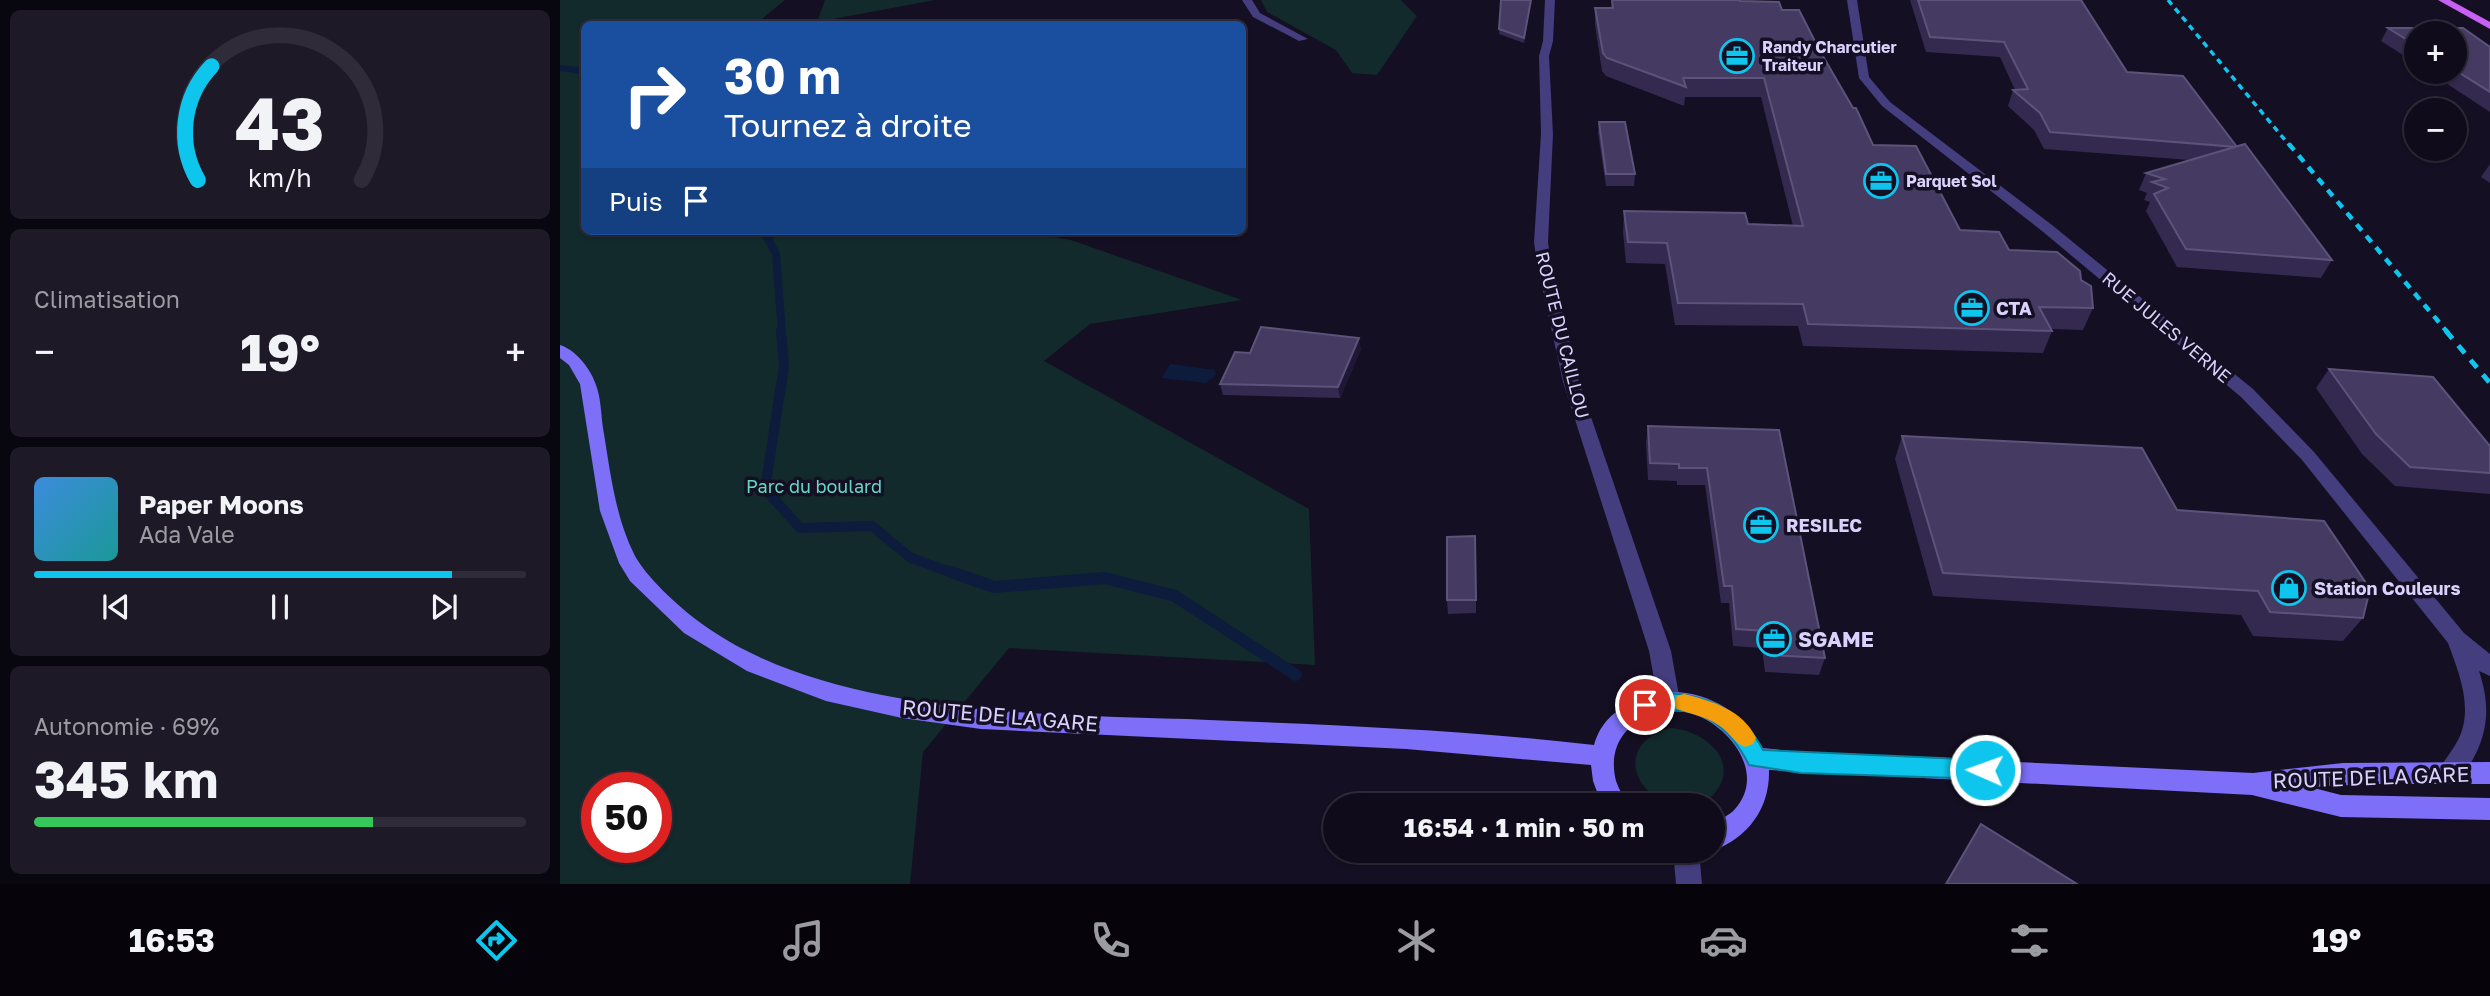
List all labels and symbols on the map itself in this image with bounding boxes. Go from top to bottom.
office icon: Randy Charcutier Traiteur [1718,37,1756,75]
place label: Randy Charcutier Traiteur [1762,37,1897,75]
office icon: Parquet Sol [1862,162,1900,200]
place label: Parquet Sol [1906,171,1997,191]
street label: ROUTE DU CAILLOU [1532,249,1594,421]
street label: RUE JULES VERNE [2098,267,2236,387]
office icon: CTA [1953,289,1991,327]
place label: CTA [1996,297,2032,319]
park label: Parc du boulard [746,475,882,497]
office icon: RESILEC [1742,506,1780,544]
place label: RESILEC [1786,514,1862,536]
shop icon: Station Couleurs [2270,569,2308,607]
place label: Station Couleurs [2314,577,2461,599]
office icon: SGAME [1755,620,1793,658]
place label: SGAME [1798,626,1874,652]
pin [1615,675,1675,735]
street label: ROUTE DE LA GARE [901,693,1099,737]
position arrow [1948,733,2022,807]
street label: ROUTE DE LA GARE [2272,761,2470,793]
speed limit sign: 50 [581,772,672,863]

